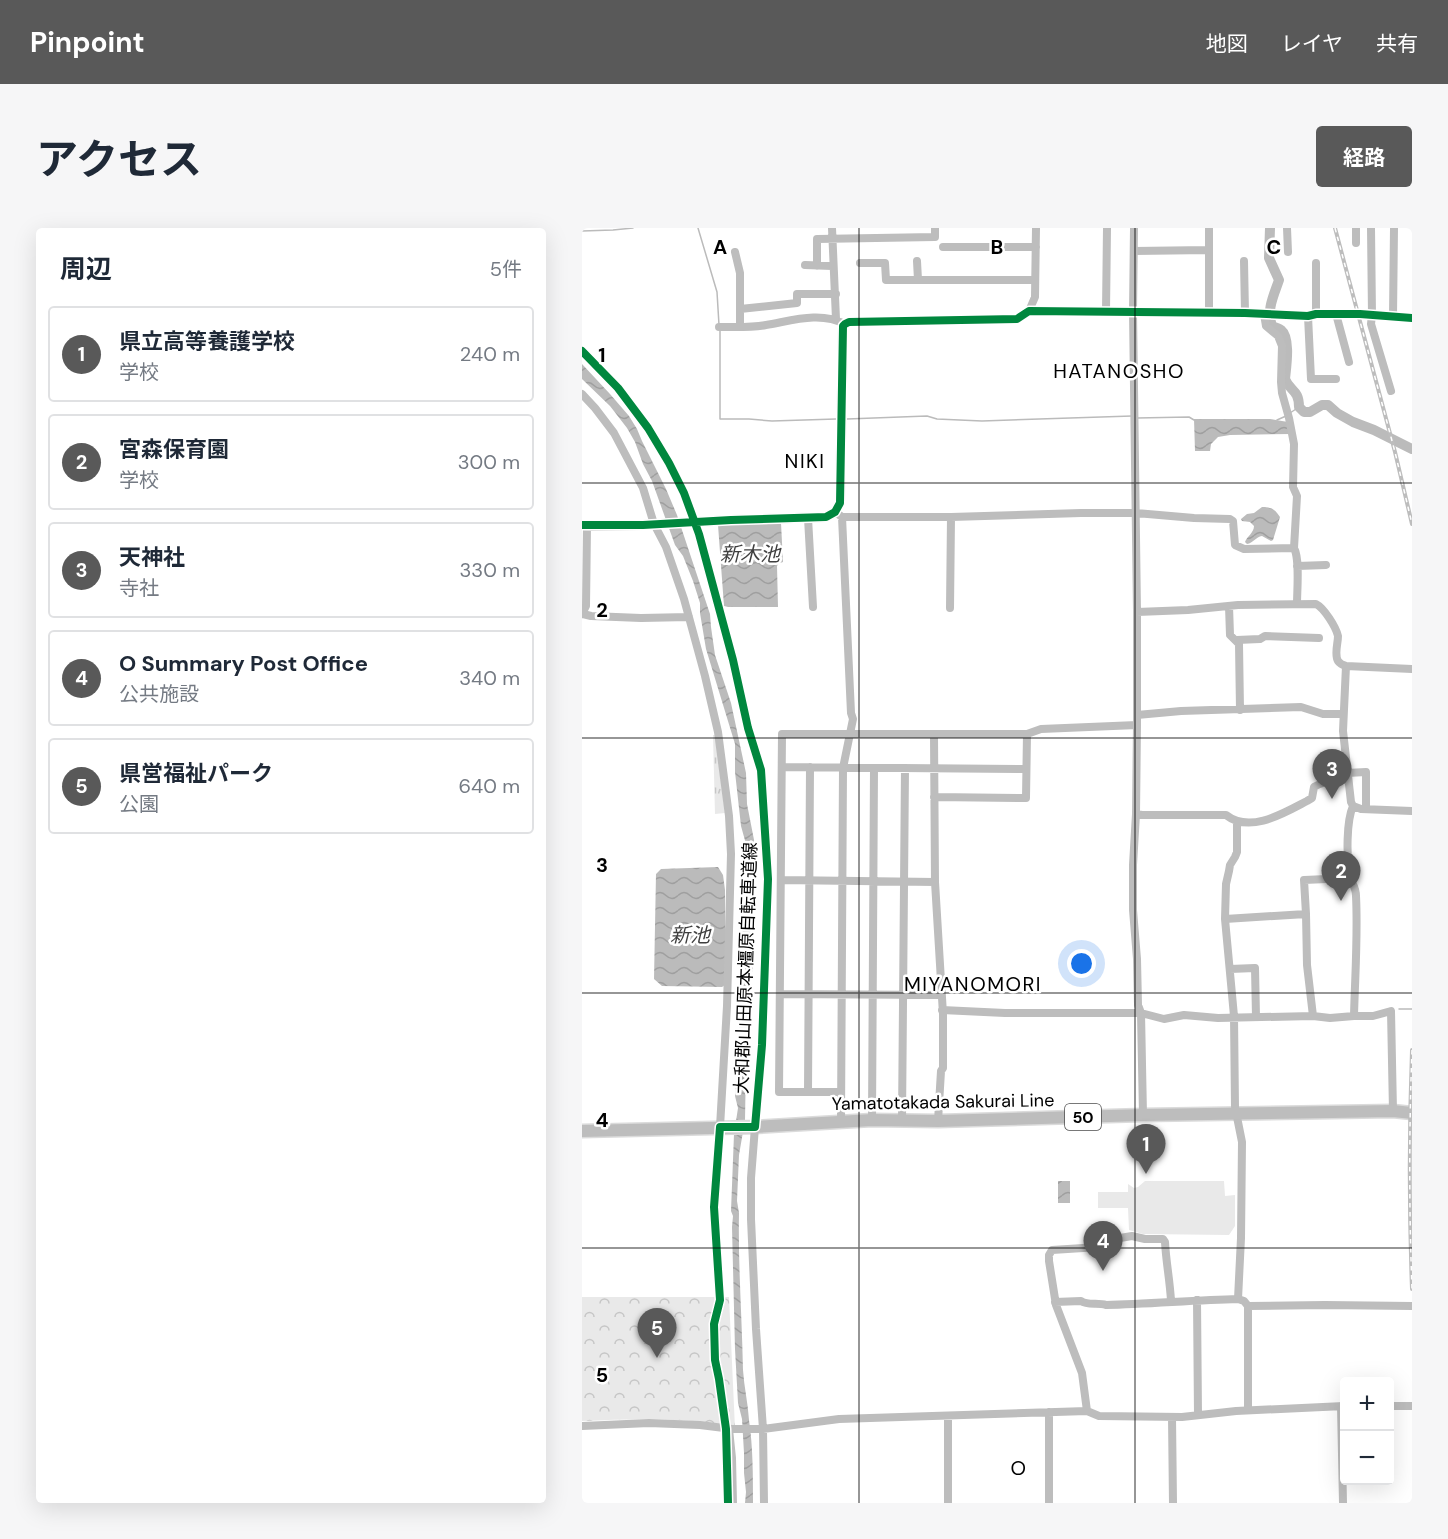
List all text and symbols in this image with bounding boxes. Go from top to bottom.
text: Pinpoint [30,24,145,61]
text: 地図 [1206,30,1248,58]
text: レイヤ [1281,30,1343,58]
text: 共有 [1376,30,1418,58]
button: 経路 [1316,126,1412,187]
text: アクセス [36,132,202,187]
text: A [713,234,727,260]
text: B [991,234,1003,260]
text: C [1267,234,1281,260]
text: 周辺 [60,252,112,286]
text: 5件 [490,256,522,282]
text: 県立高等養護学校 [119,327,295,356]
text: 1 [78,341,85,367]
text: 240 m [460,341,520,367]
text: 1 [598,342,606,368]
district label: HATANOSHO [1053,358,1185,384]
text: 学校 [119,359,159,385]
text: 宮森保育園 [119,435,229,464]
district label: NIKI [785,448,825,474]
text: 2 [76,449,87,475]
text: 300 m [458,449,520,475]
text: 学校 [119,467,159,493]
water label: 新木池 [720,541,782,567]
text: 天神社 [119,543,185,572]
text: 3 [75,557,88,583]
text: 330 m [460,557,520,583]
text: 寺社 [119,575,159,601]
text: 2 [596,597,608,623]
text: O Summary Post Office [119,649,368,678]
text: 4 [75,665,88,691]
text: 340 m [459,665,520,691]
text: 公共施設 [119,681,199,707]
pin: 3 [1312,750,1352,799]
text: 県営福祉パーク [119,759,273,788]
text: 5 [75,773,88,799]
text: 640 m [458,773,520,799]
text: 公園 [119,791,159,817]
street label: 大和郡山田原本橿原自転車道線 [730,842,762,1094]
text: 3 [596,852,608,878]
pin: 2 [1322,852,1360,901]
water label: 新池 [670,922,712,948]
your location [1067,949,1096,978]
district label: MIYANOMORI [904,971,1042,997]
street label: Yamatotakada Sakurai Line [831,1088,1055,1116]
road number: 50 [1065,1104,1101,1130]
text: 4 [596,1107,609,1133]
pin: 1 [1126,1124,1166,1174]
pin: 4 [1084,1222,1122,1271]
pin: 5 [638,1308,676,1358]
text: 5 [596,1362,608,1388]
map controls [1340,1377,1394,1485]
button: + [1340,1377,1394,1431]
button: − [1340,1431,1394,1485]
district label: O [1011,1455,1027,1481]

